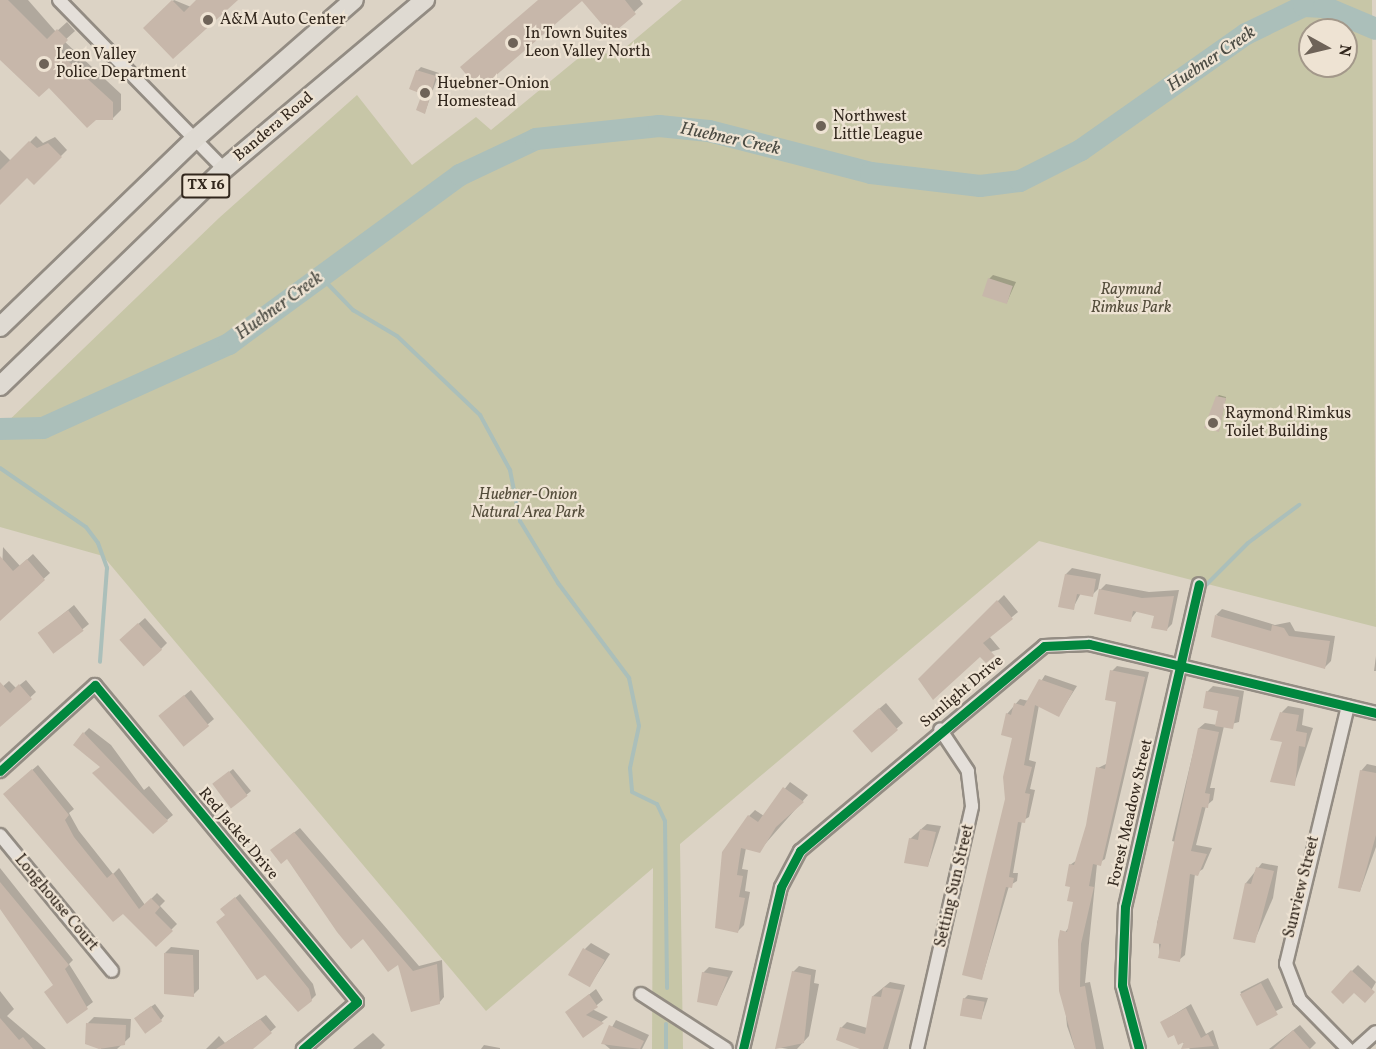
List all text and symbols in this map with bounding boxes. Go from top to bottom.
place label: A&M Auto Center [220,10,346,30]
marker: A&M Auto Center [201,13,215,27]
north arrow [1298,18,1358,78]
water label: Huebner Creek [1164,22,1260,98]
place label: In Town Suites Leon Valley North [525,24,651,62]
marker: In Town Suites Leon Valley North [506,36,520,50]
text: N [1332,43,1356,58]
place label: Leon Valley Police Department [56,45,186,83]
marker: Leon Valley Police Department [37,57,51,71]
place label: Huebner-Onion Homestead [437,74,549,112]
marker: Huebner-Onion Homestead [418,86,432,100]
street label: Bandera Road [230,88,318,166]
place label: Northwest Little League [833,107,923,145]
water label: Huebner Creek [678,119,782,161]
marker: Northwest Little League [814,119,828,133]
road number: TX 16 [180,174,232,198]
water label: Huebner Creek [232,268,328,346]
park label: Raymund Rimkus Park [1091,280,1171,318]
place label: Raymond Rimkus Toilet Building [1225,404,1351,442]
marker: Raymond Rimkus Toilet Building [1206,416,1220,430]
park label: Huebner-Onion Natural Area Park [471,485,585,523]
street label: Sunlight Drive [917,652,1007,732]
street label: Forest Meadow Street [1105,737,1157,889]
street label: Red Jacket Drive [194,784,282,884]
street label: Setting Sun Street [931,823,979,949]
street label: Sunview Street [1280,834,1324,940]
street label: Longhouse Court [10,851,102,955]

